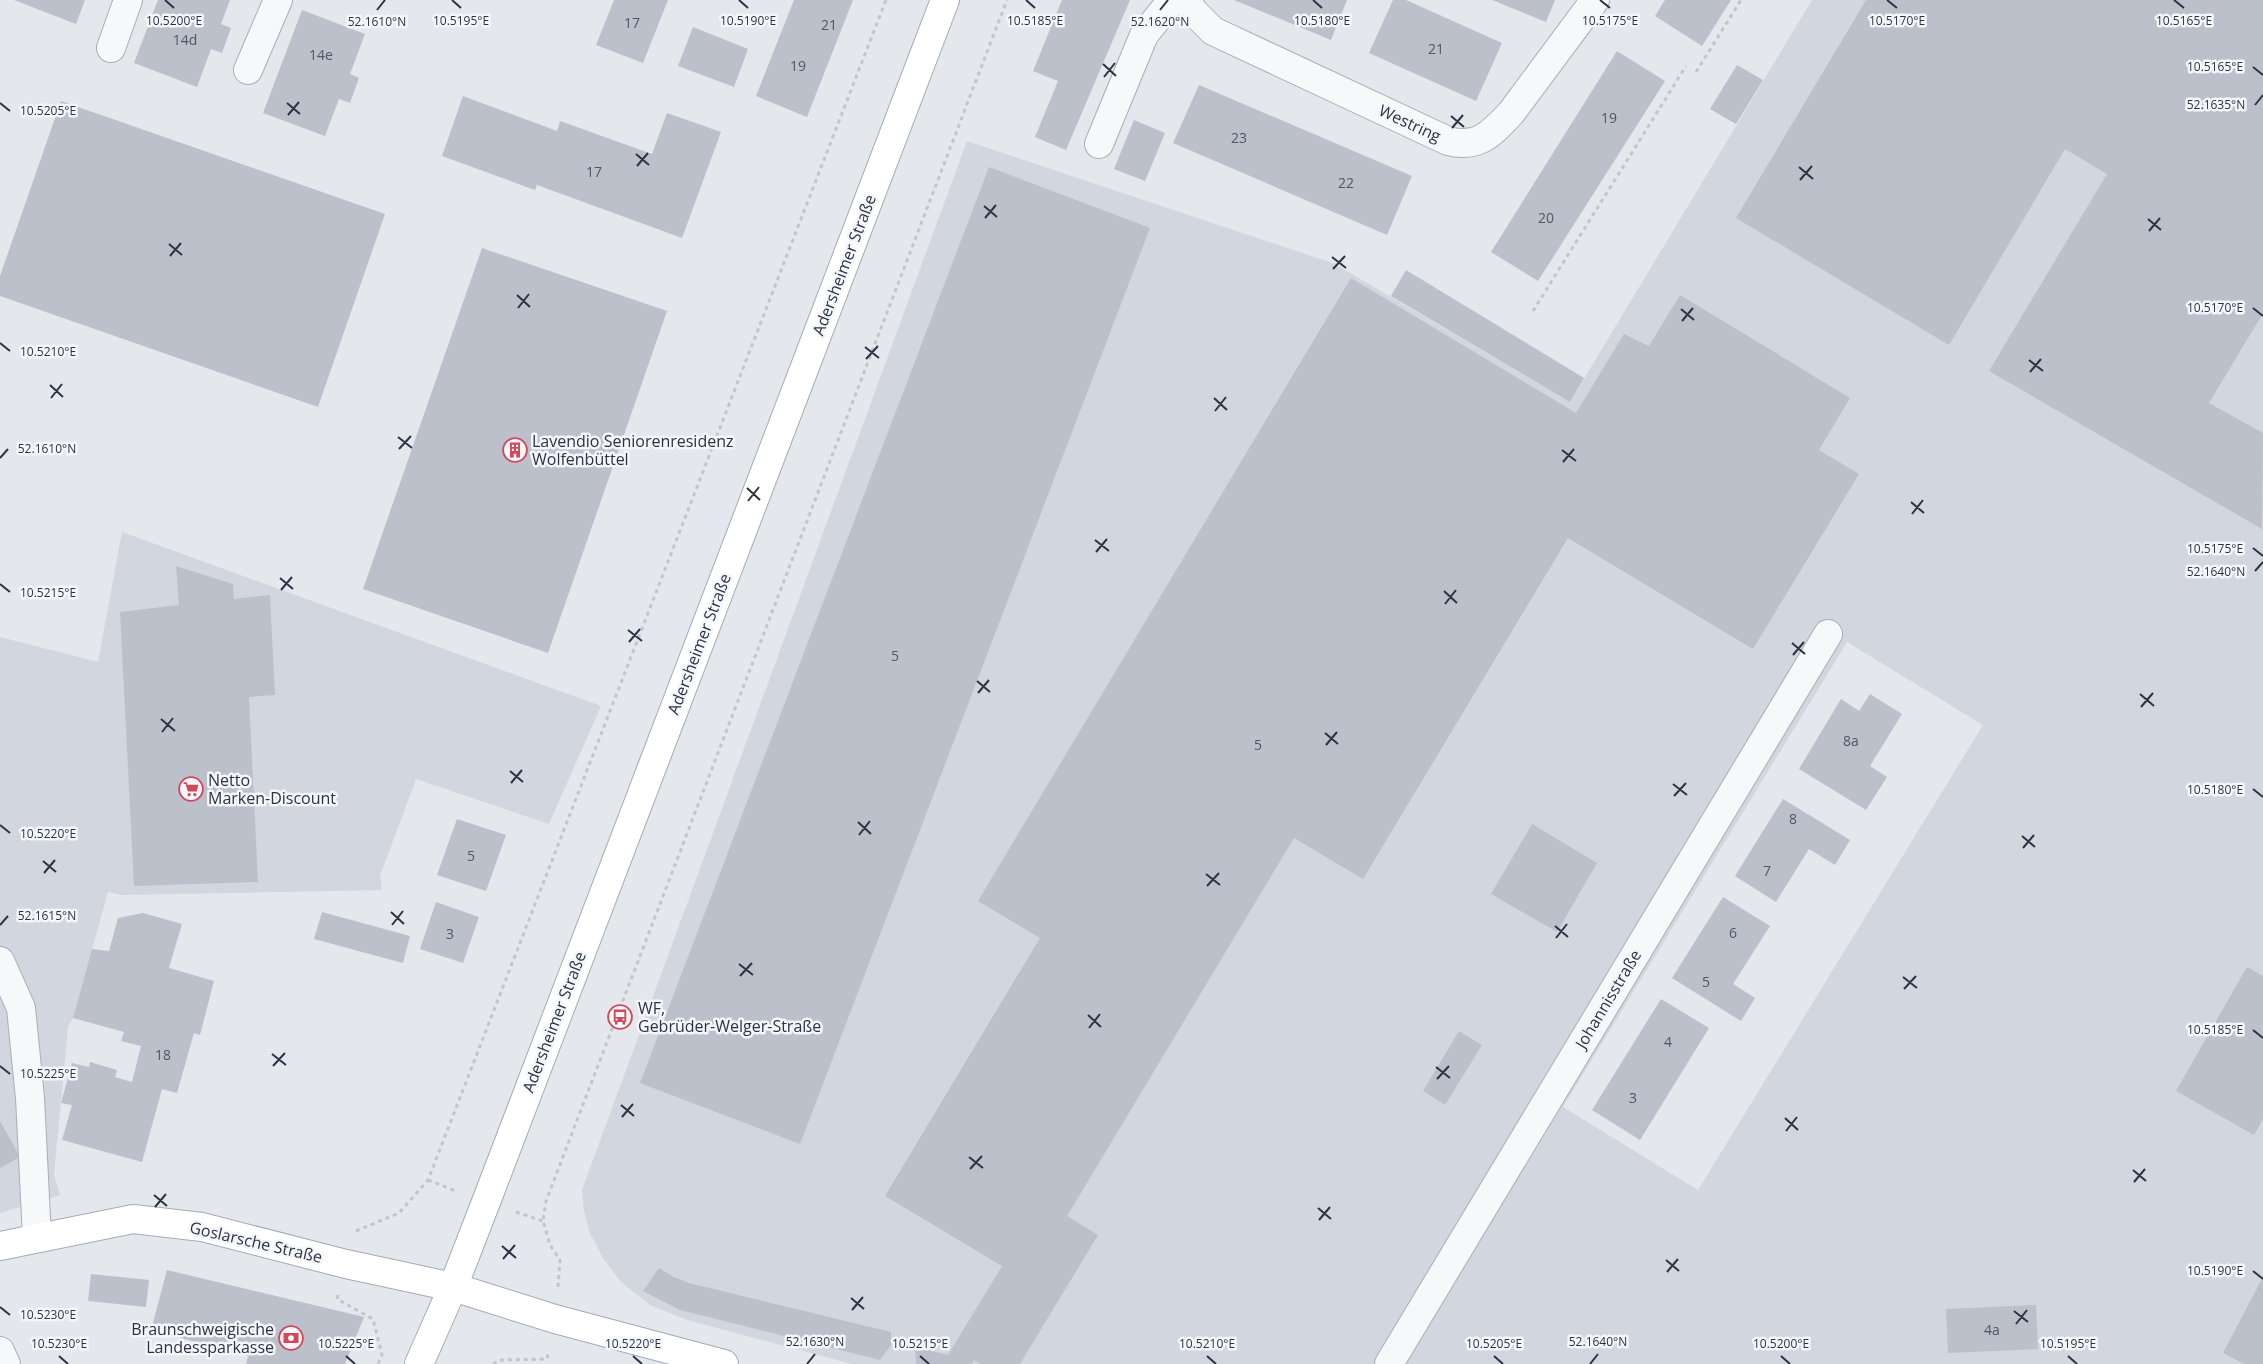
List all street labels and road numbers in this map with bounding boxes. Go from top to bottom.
street label: Westring [1375,99,1445,147]
street label: Adersheimer Straße [807,191,881,339]
street label: Adersheimer Straße [662,570,736,718]
street label: Johannisstraße [1569,945,1646,1054]
street label: Adersheimer Straße [517,948,591,1096]
street label: Goslarsche Straße [188,1216,324,1268]

